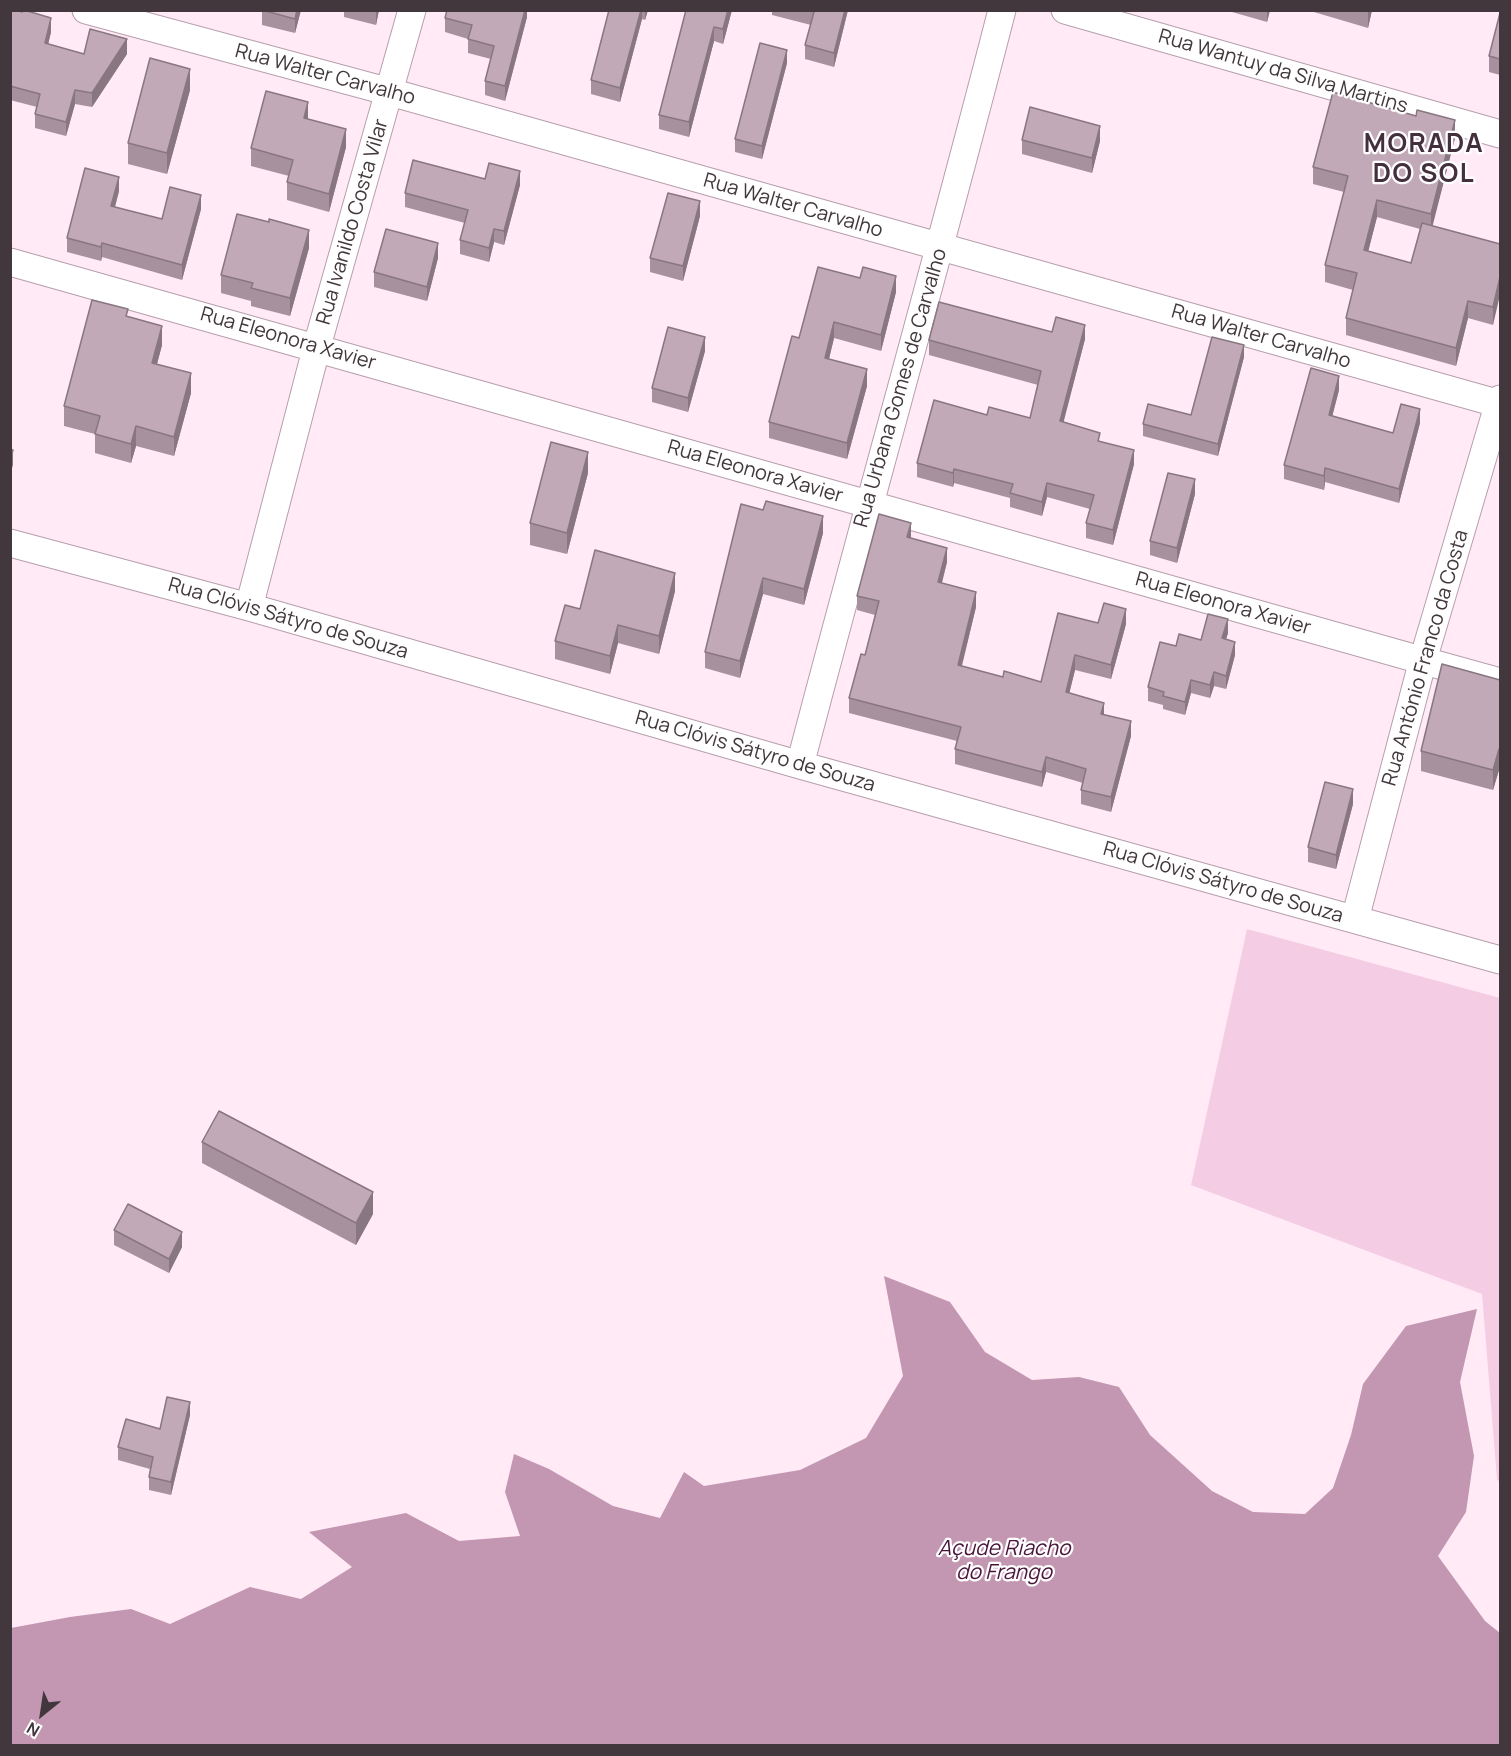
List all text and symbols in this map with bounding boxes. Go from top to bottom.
street label: Rua Wantuy da Silva Martins [1156,25,1410,119]
street label: Rua Walter Carvalho [232,39,418,111]
street label: Rua Ivanildo Costa Vilar [312,116,394,328]
district label: MORADA DO SOL [1364,129,1484,190]
street label: Rua Walter Carvalho [701,169,885,243]
street label: Rua Urbana Gomes de Carvalho [850,246,952,530]
street label: Rua Walter Carvalho [1169,300,1353,374]
street label: Rua Eleonora Xavier [198,302,378,376]
street label: Rua Eleonora Xavier [665,435,845,509]
street label: Rua António Franco da Costa [1378,527,1474,789]
street label: Rua Eleonora Xavier [1133,567,1313,641]
street label: Rua Clóvis Sátyro de Souza [165,573,411,665]
street label: Rua Clóvis Sátyro de Souza [632,706,878,798]
street label: Rua Clóvis Sátyro de Souza [1100,837,1346,929]
water label: Açude Riacho do Frango [938,1536,1070,1586]
north arrow [12,1684,72,1744]
text: N [23,1717,43,1742]

